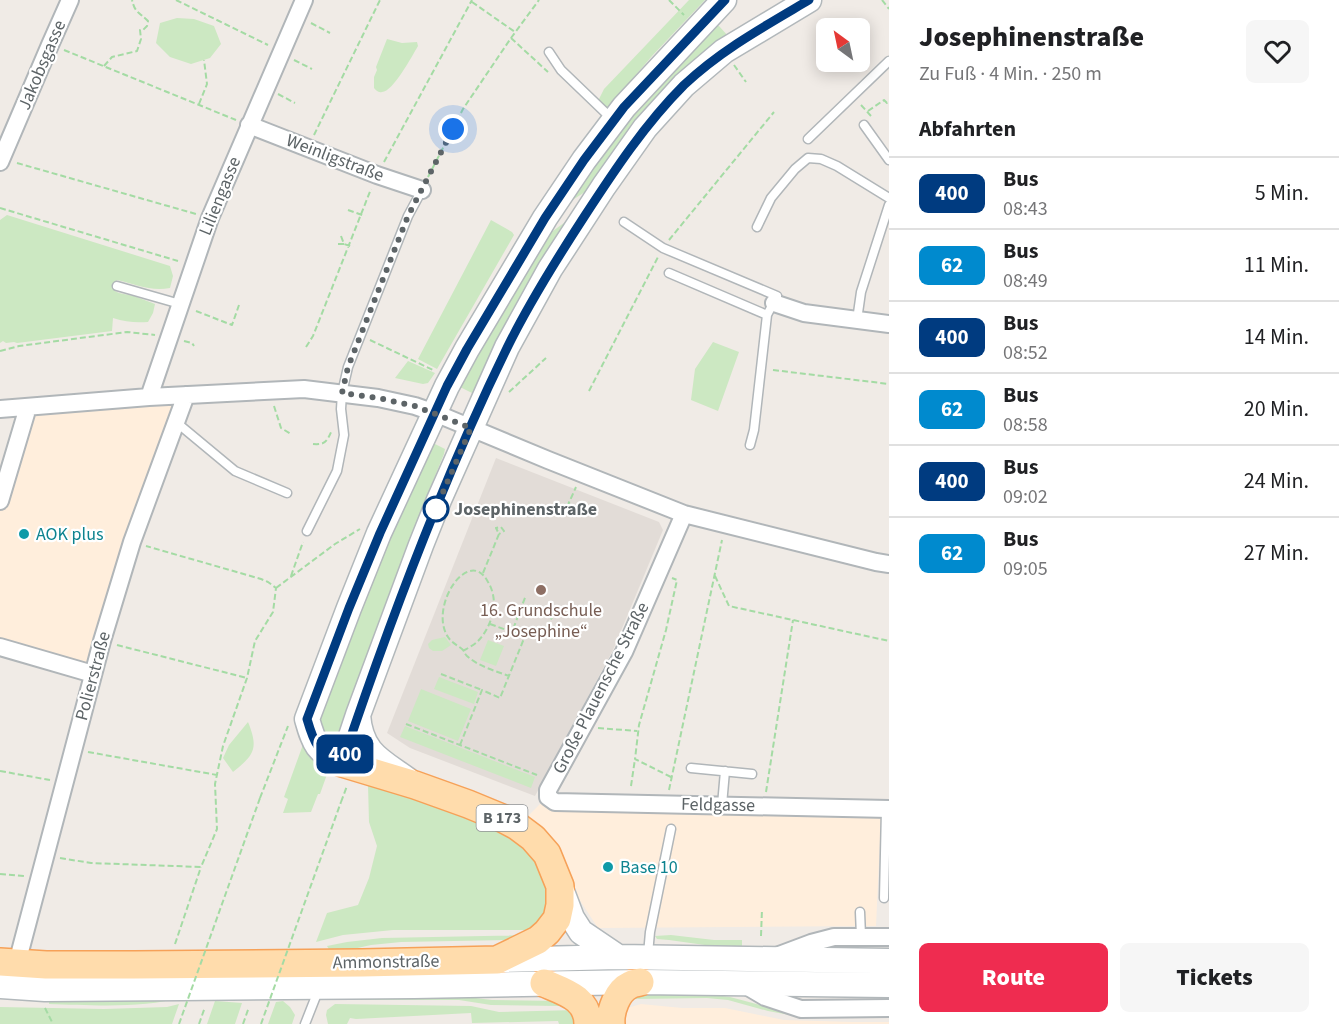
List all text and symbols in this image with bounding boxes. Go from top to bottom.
street label: Jakobsgasse [12,16,72,114]
text: Josephinenstraße [919,17,1144,57]
north arrow [816,18,870,72]
map controls [816,18,870,72]
button: heart [1246,20,1309,83]
text: Zu Fuß · 4 Min. · 250 m [919,60,1102,88]
text: Abfahrten [919,113,1016,145]
your location [438,114,468,144]
street label: Weinligstraße [282,128,388,188]
street label: Liliengasse [193,153,247,239]
text: Bus [1003,163,1039,195]
text: 5 Min. [1255,177,1309,209]
text: 400 [935,178,969,208]
text: 08:43 [1003,195,1048,223]
text: Bus [1003,235,1039,267]
text: 11 Min. [1244,249,1309,281]
text: 62 [941,250,963,280]
text: 08:49 [1003,267,1048,295]
text: Bus [1003,307,1039,339]
text: 14 Min. [1244,321,1309,353]
text: 400 [935,322,969,352]
text: 08:52 [1003,339,1048,367]
text: Bus [1003,379,1039,411]
text: 20 Min. [1244,393,1309,425]
text: 62 [941,394,963,424]
text: 08:58 [1003,411,1048,439]
text: Bus [1003,451,1039,483]
text: 24 Min. [1244,465,1309,497]
text: 400 [935,466,969,496]
text: 09:02 [1003,483,1048,511]
marker: Josephinenstraße [423,496,449,522]
place label: Josephinenstraße [454,497,597,522]
place label: AOK plus [36,522,103,547]
text: Bus [1003,523,1039,555]
marker: AOK plus [17,527,31,541]
text: 27 Min. [1244,537,1309,569]
text: 62 [941,538,963,568]
text: 09:05 [1003,555,1048,583]
marker: 16. Grundschule „Josephine“ [534,583,548,597]
place label: 16. Grundschule „Josephine“ [480,598,602,644]
street label: Große Plauensche Straße [547,598,655,778]
street label: Polierstraße [69,629,117,723]
line badge: 400 [310,734,380,774]
text: 400 [328,739,362,769]
street label: Feldgasse [681,792,755,818]
road number: B 173 [476,805,528,831]
place label: Base 10 [620,855,678,880]
marker: Base 10 [601,860,615,874]
button: Route [919,943,1108,1012]
button: Tickets [1120,943,1309,1012]
street label: Ammonstraße [332,949,440,975]

